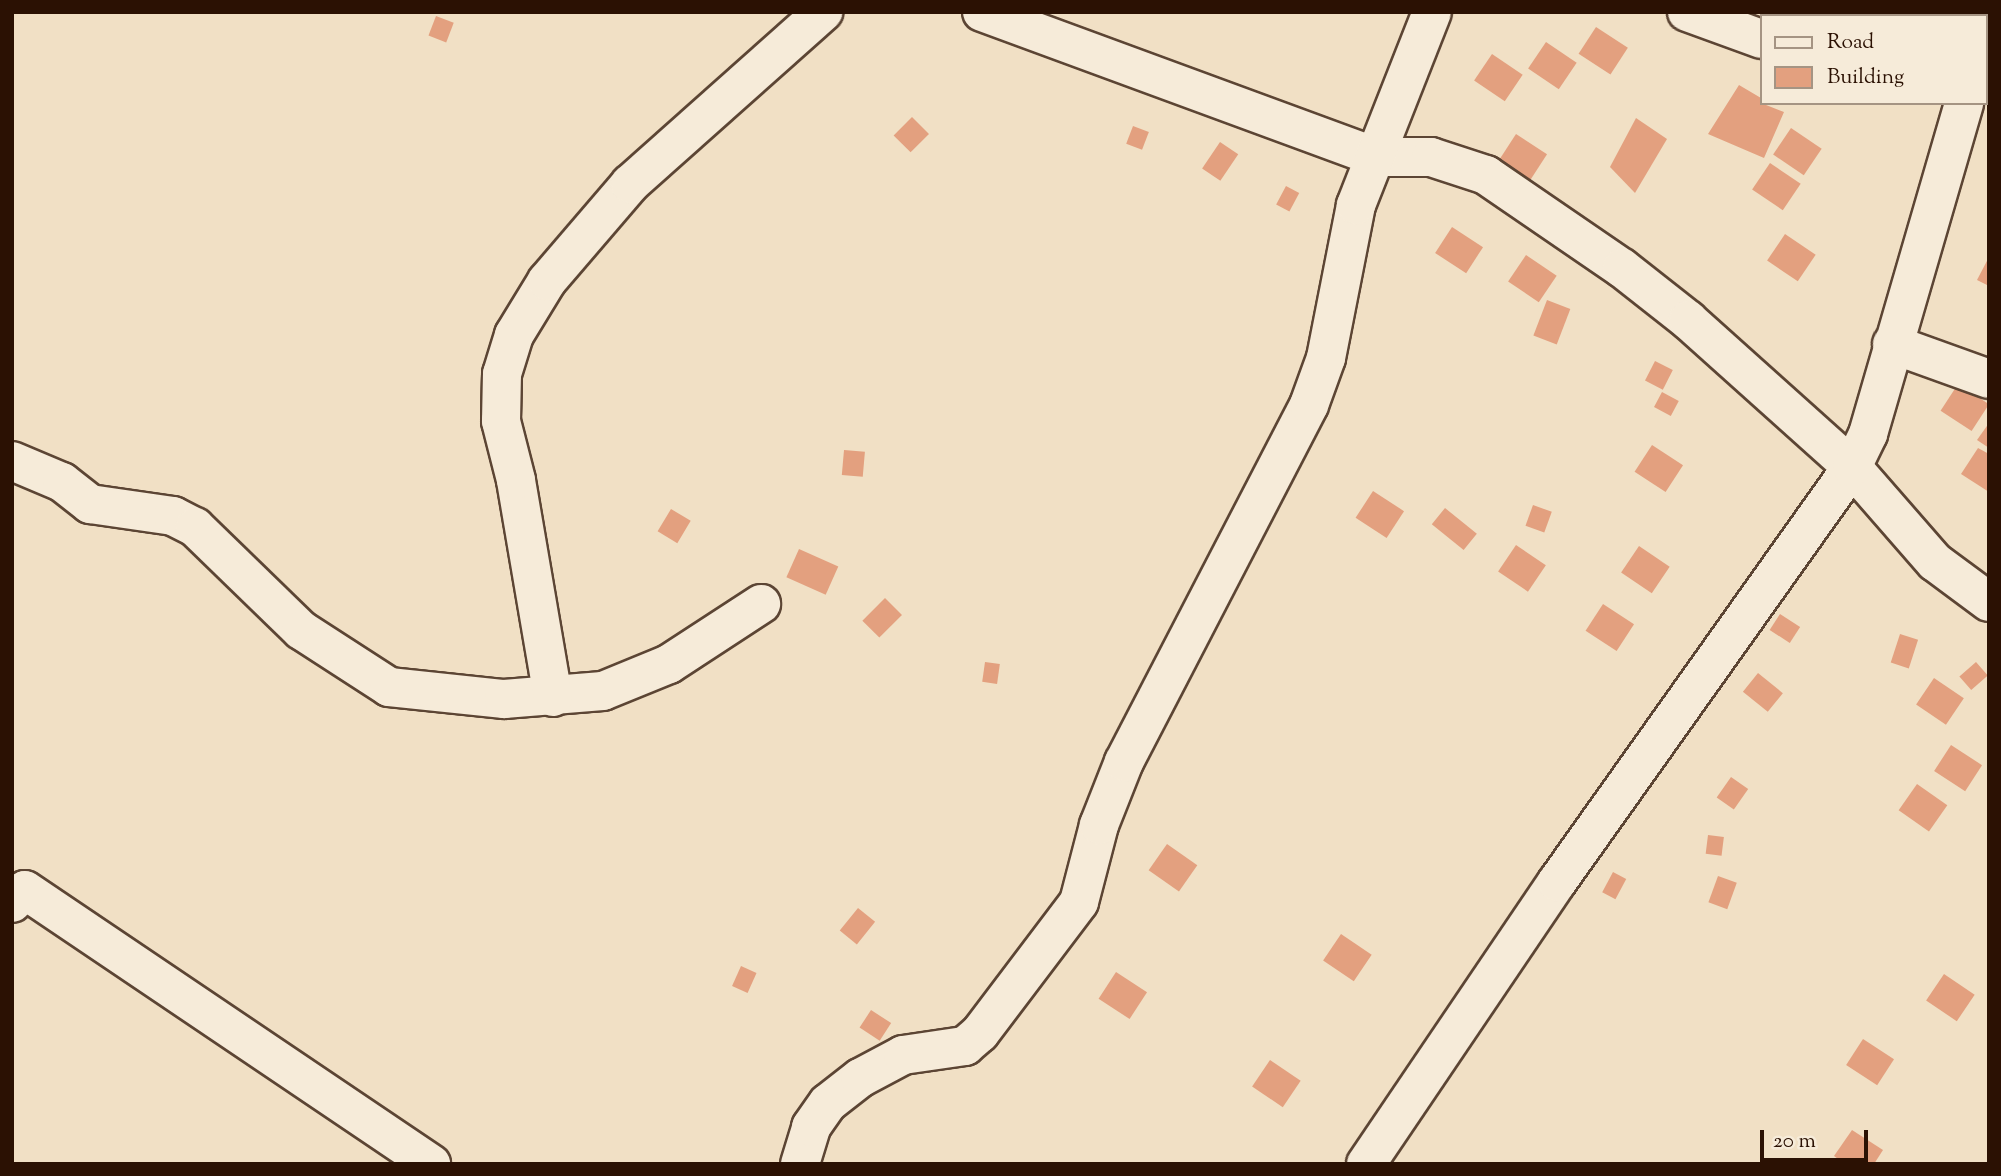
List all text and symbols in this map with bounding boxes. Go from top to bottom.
legend [1759,14,1987,105]
text: Road [1827,28,1874,58]
text: Building [1827,63,1904,93]
scale bar [1763,1116,1871,1160]
text: 20 m [1773,1127,1816,1157]

